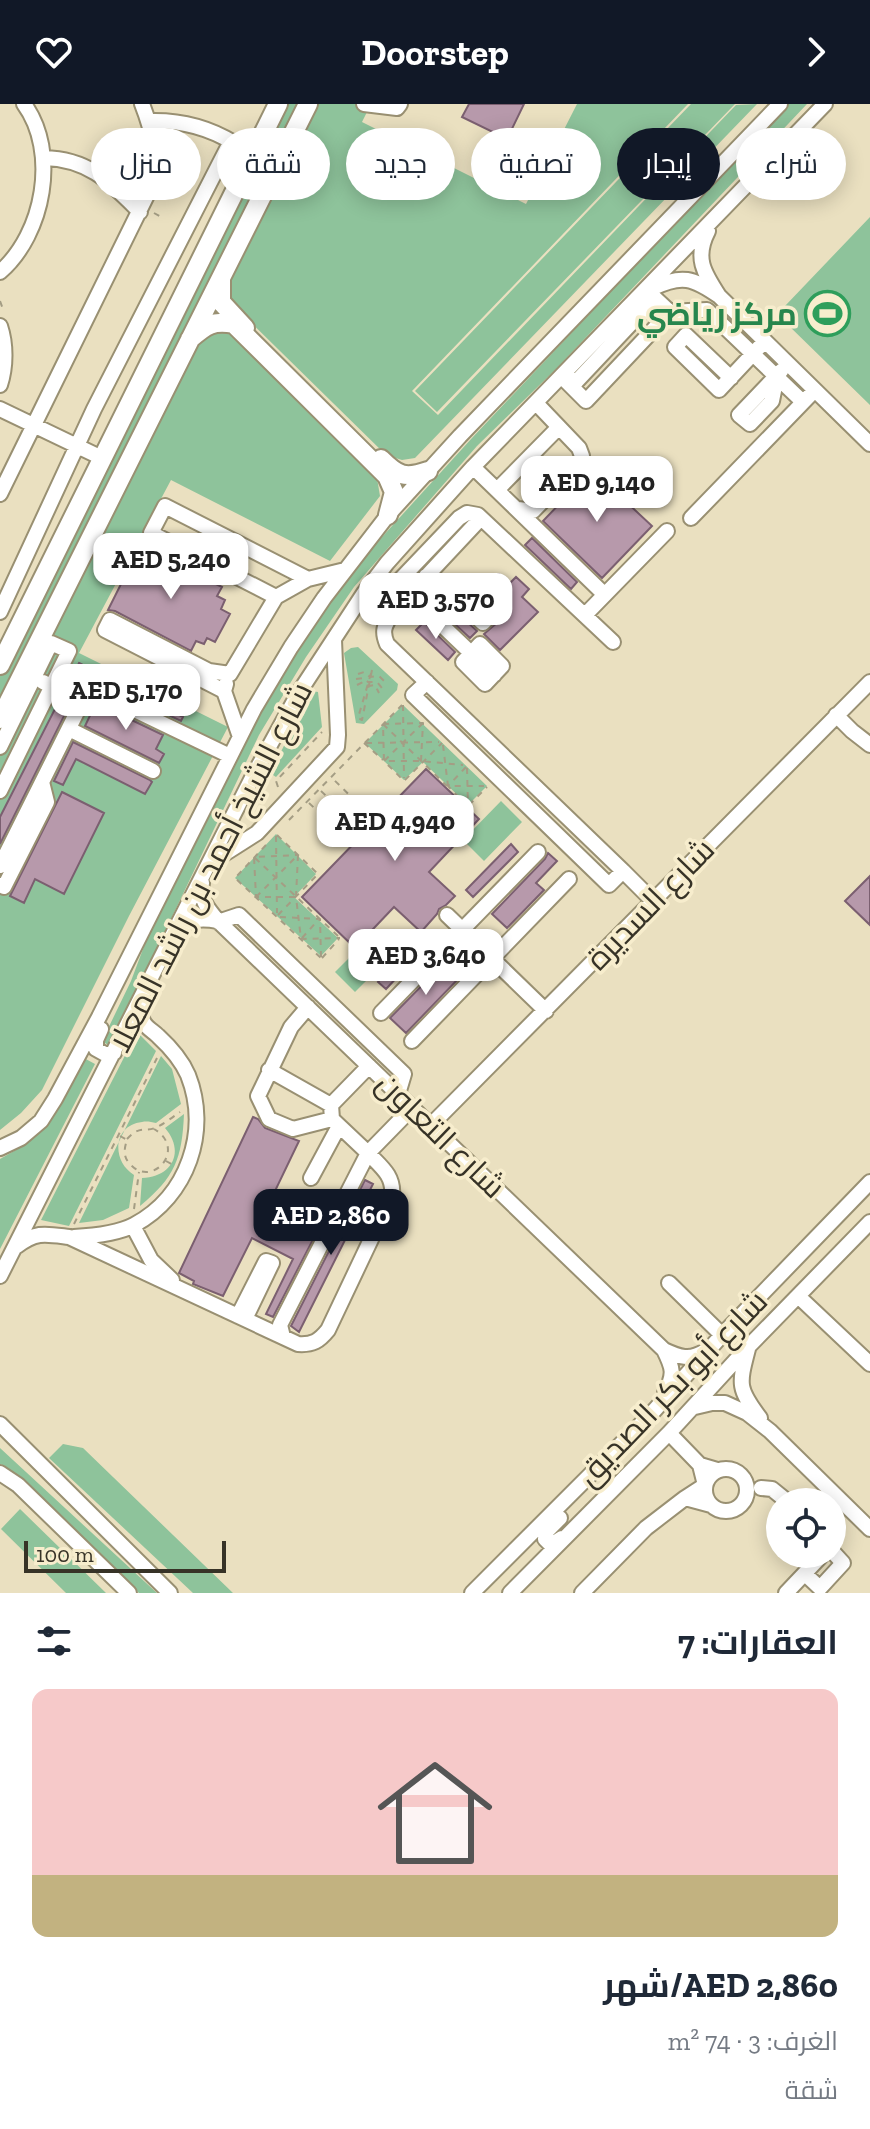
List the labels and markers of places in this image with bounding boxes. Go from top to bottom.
sports icon: مركز رياضي [804,290,852,338]
place label: مركز رياضي [637,295,797,338]
pin: AED 9,140 [505,456,689,524]
pin: AED 5,240 [79,533,263,601]
pin: AED 3,570 [344,573,528,641]
pin: AED 5,170 [34,664,218,732]
pin: AED 4,940 [303,795,487,863]
pin: AED 3,640 [334,929,518,997]
pin: AED 2,860 [239,1189,423,1257]

